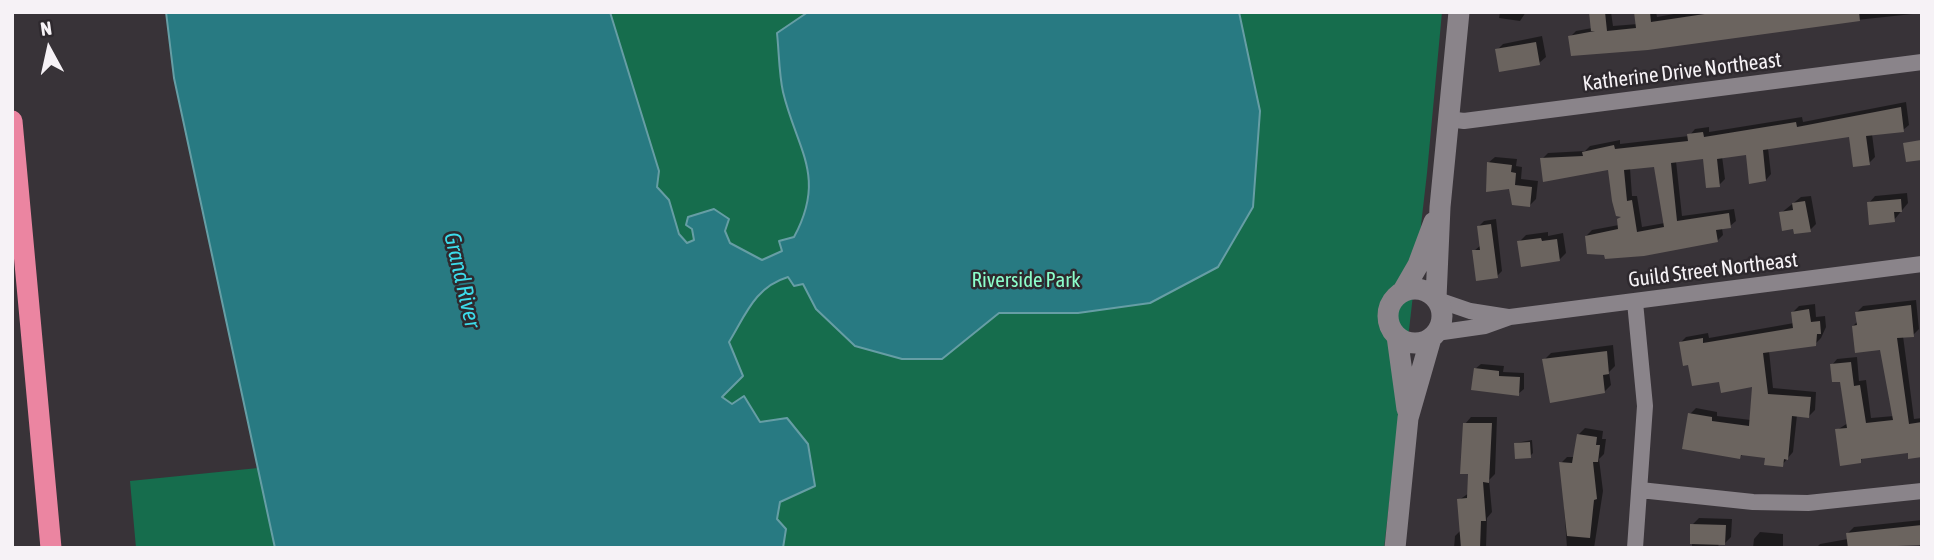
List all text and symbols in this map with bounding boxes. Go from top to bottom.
north arrow [14,14,84,84]
text: N [39,17,53,40]
street label: Katherine Drive Northeast [1581,47,1783,97]
water label: Grand River [438,229,486,331]
street label: Guild Street Northeast [1627,247,1799,293]
park label: Riverside Park [971,267,1081,293]

